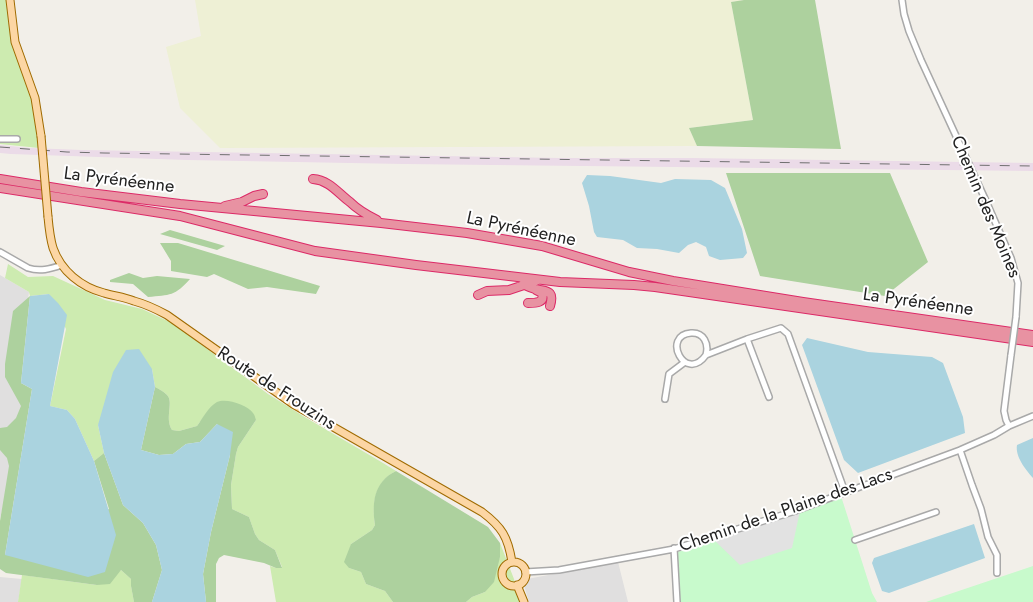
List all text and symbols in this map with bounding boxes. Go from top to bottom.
street label: Chemin des Moines [945,133,1025,281]
street label: La Pyrénéenne [62,163,176,199]
street label: La Pyrénéenne [464,208,578,252]
street label: La Pyrénéenne [861,285,975,321]
street label: Route de Frouzins [213,343,339,435]
street label: Chemin de la Plaine des Lacs [677,464,895,558]

